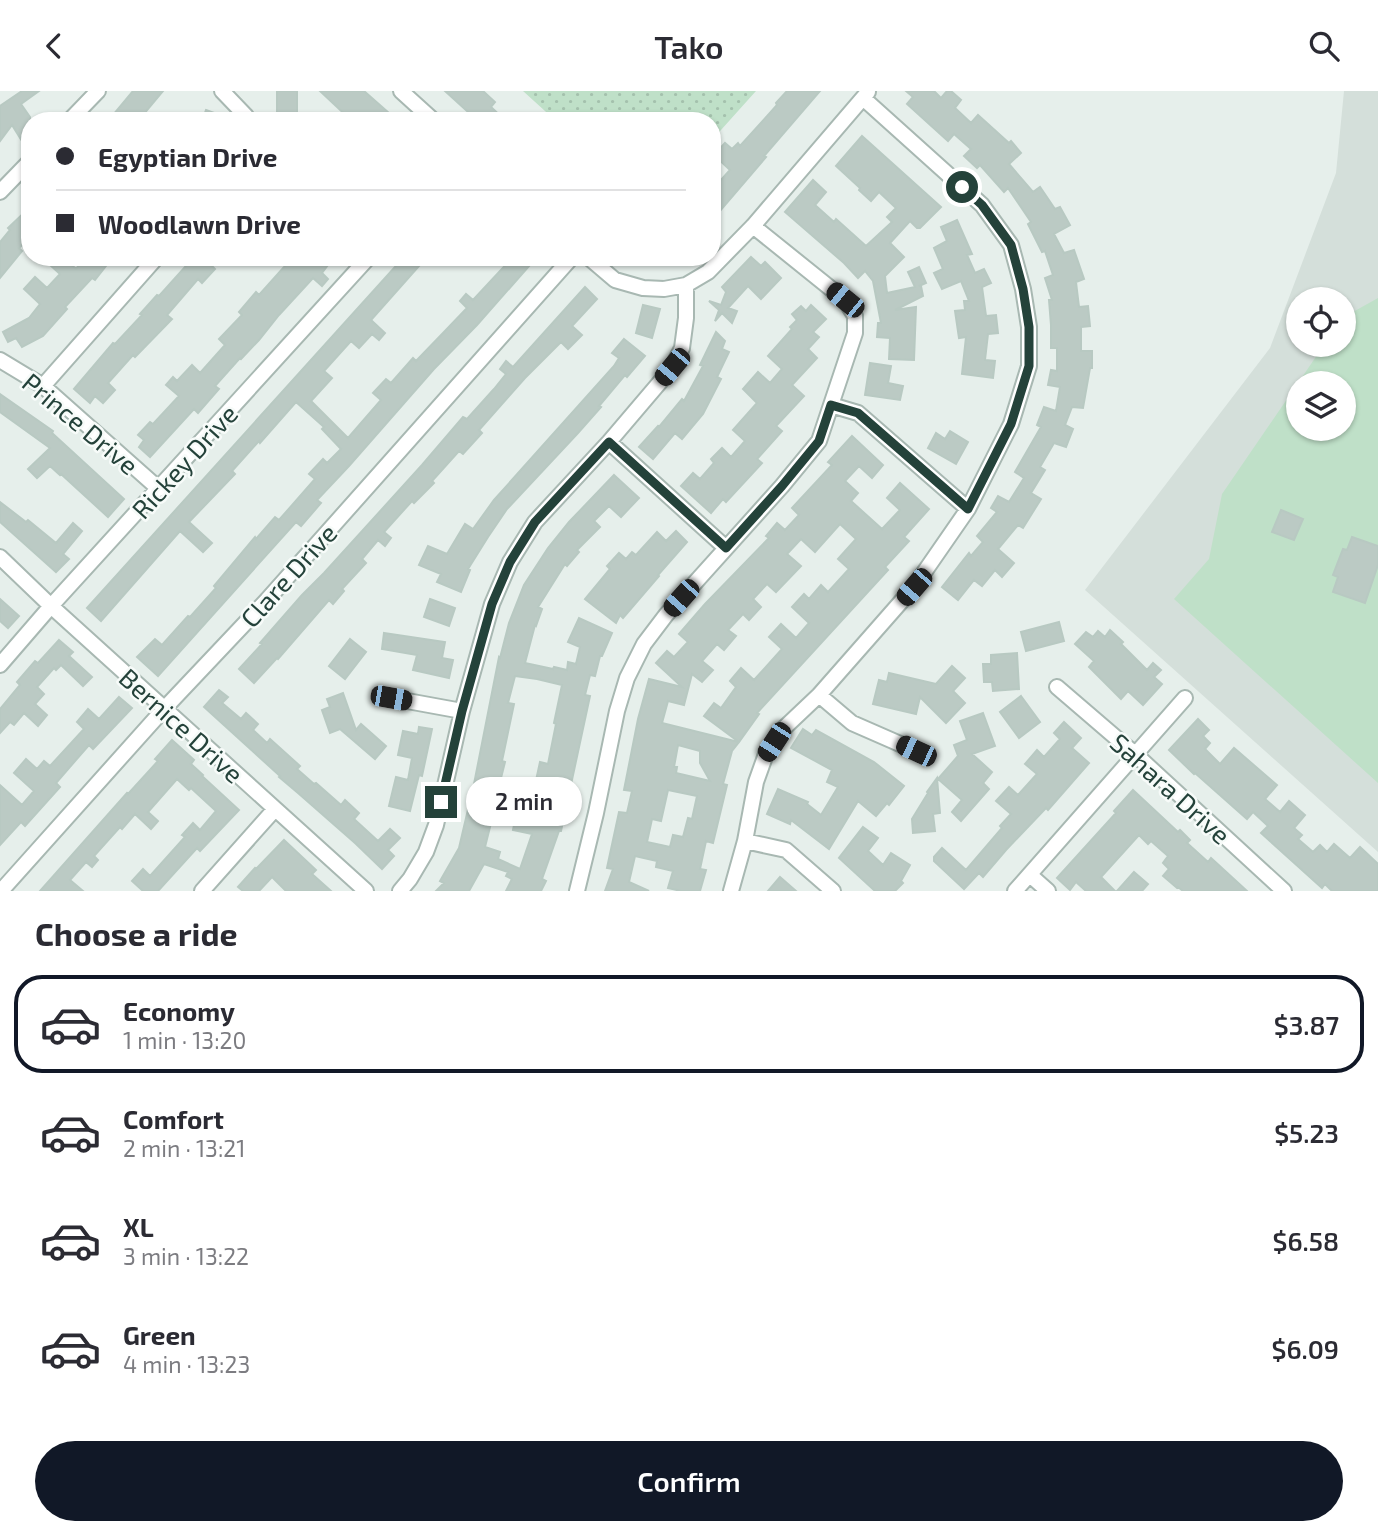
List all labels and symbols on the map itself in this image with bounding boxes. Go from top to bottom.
route start [946,171,978,203]
car [823,279,868,321]
car [651,344,694,390]
street label: Prince Drive [17,366,145,480]
street label: Rickey Drive [125,398,243,524]
street label: Clare Drive [234,517,342,633]
car [893,564,936,610]
car [660,575,703,621]
street label: Bernice Drive [114,661,250,789]
car [369,684,414,712]
car [754,719,795,765]
street label: Sahara Drive [1105,726,1237,850]
car [893,733,940,769]
callout: 2 min [466,777,581,827]
route end [425,786,457,818]

